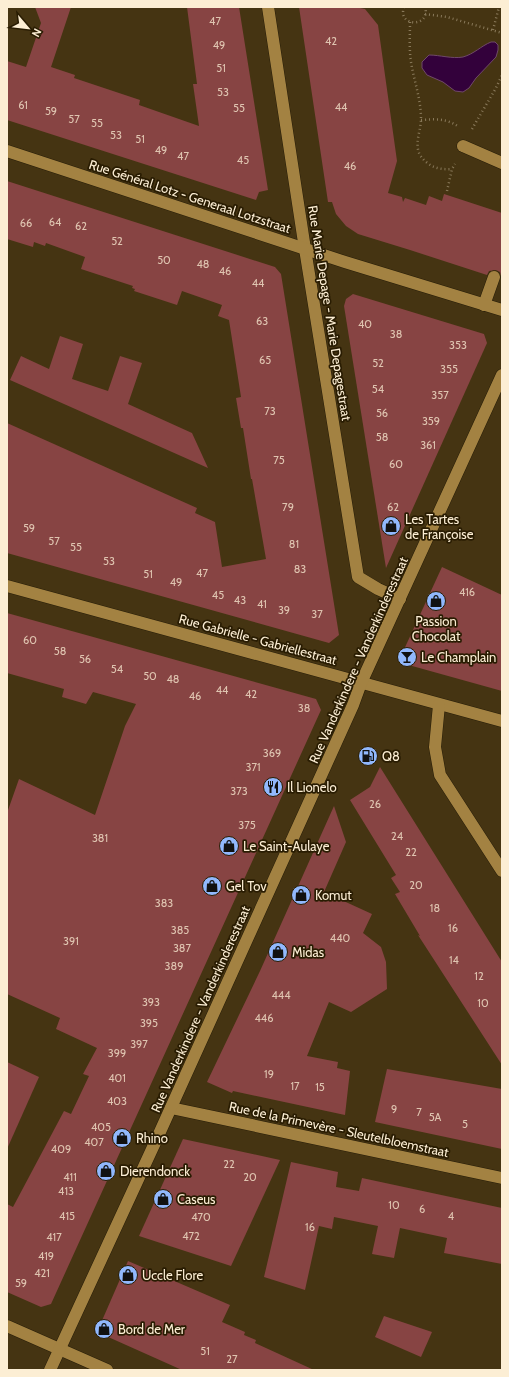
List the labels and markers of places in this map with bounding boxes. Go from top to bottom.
place label: Les Tartes de Françoise [405,511,474,542]
shop icon: Les Tartes de Françoise [380,515,402,537]
shop icon: Passion Chocolat [425,590,447,612]
place label: Passion Chocolat [412,613,461,644]
bar icon: Le Champlain [396,646,418,668]
place label: Le Champlain [421,649,496,665]
fuel station icon: Q8 [357,745,379,767]
place label: Q8 [382,748,400,764]
restaurant icon: Il Lionelo [262,776,284,798]
place label: Il Lionelo [287,779,337,795]
shop icon: Le Saint-Aulaye [218,835,240,857]
place label: Le Saint-Aulaye [243,838,330,854]
shop icon: Gel Tov [201,875,223,897]
place label: Gel Tov [226,878,267,894]
shop icon: Komut [290,884,312,906]
place label: Komut [315,887,352,903]
shop icon: Midas [267,941,289,963]
place label: Midas [292,944,325,960]
shop icon: Rhino [111,1127,133,1149]
place label: Rhino [136,1130,168,1146]
shop icon: Dierendonck [95,1160,117,1182]
place label: Dierendonck [120,1163,190,1179]
shop icon: Caseus [152,1188,174,1210]
place label: Caseus [177,1191,216,1207]
shop icon: Uccle Flore [117,1264,139,1286]
place label: Uccle Flore [142,1267,203,1283]
shop icon: Bord de Mer [93,1318,115,1340]
place label: Bord de Mer [118,1321,186,1337]

